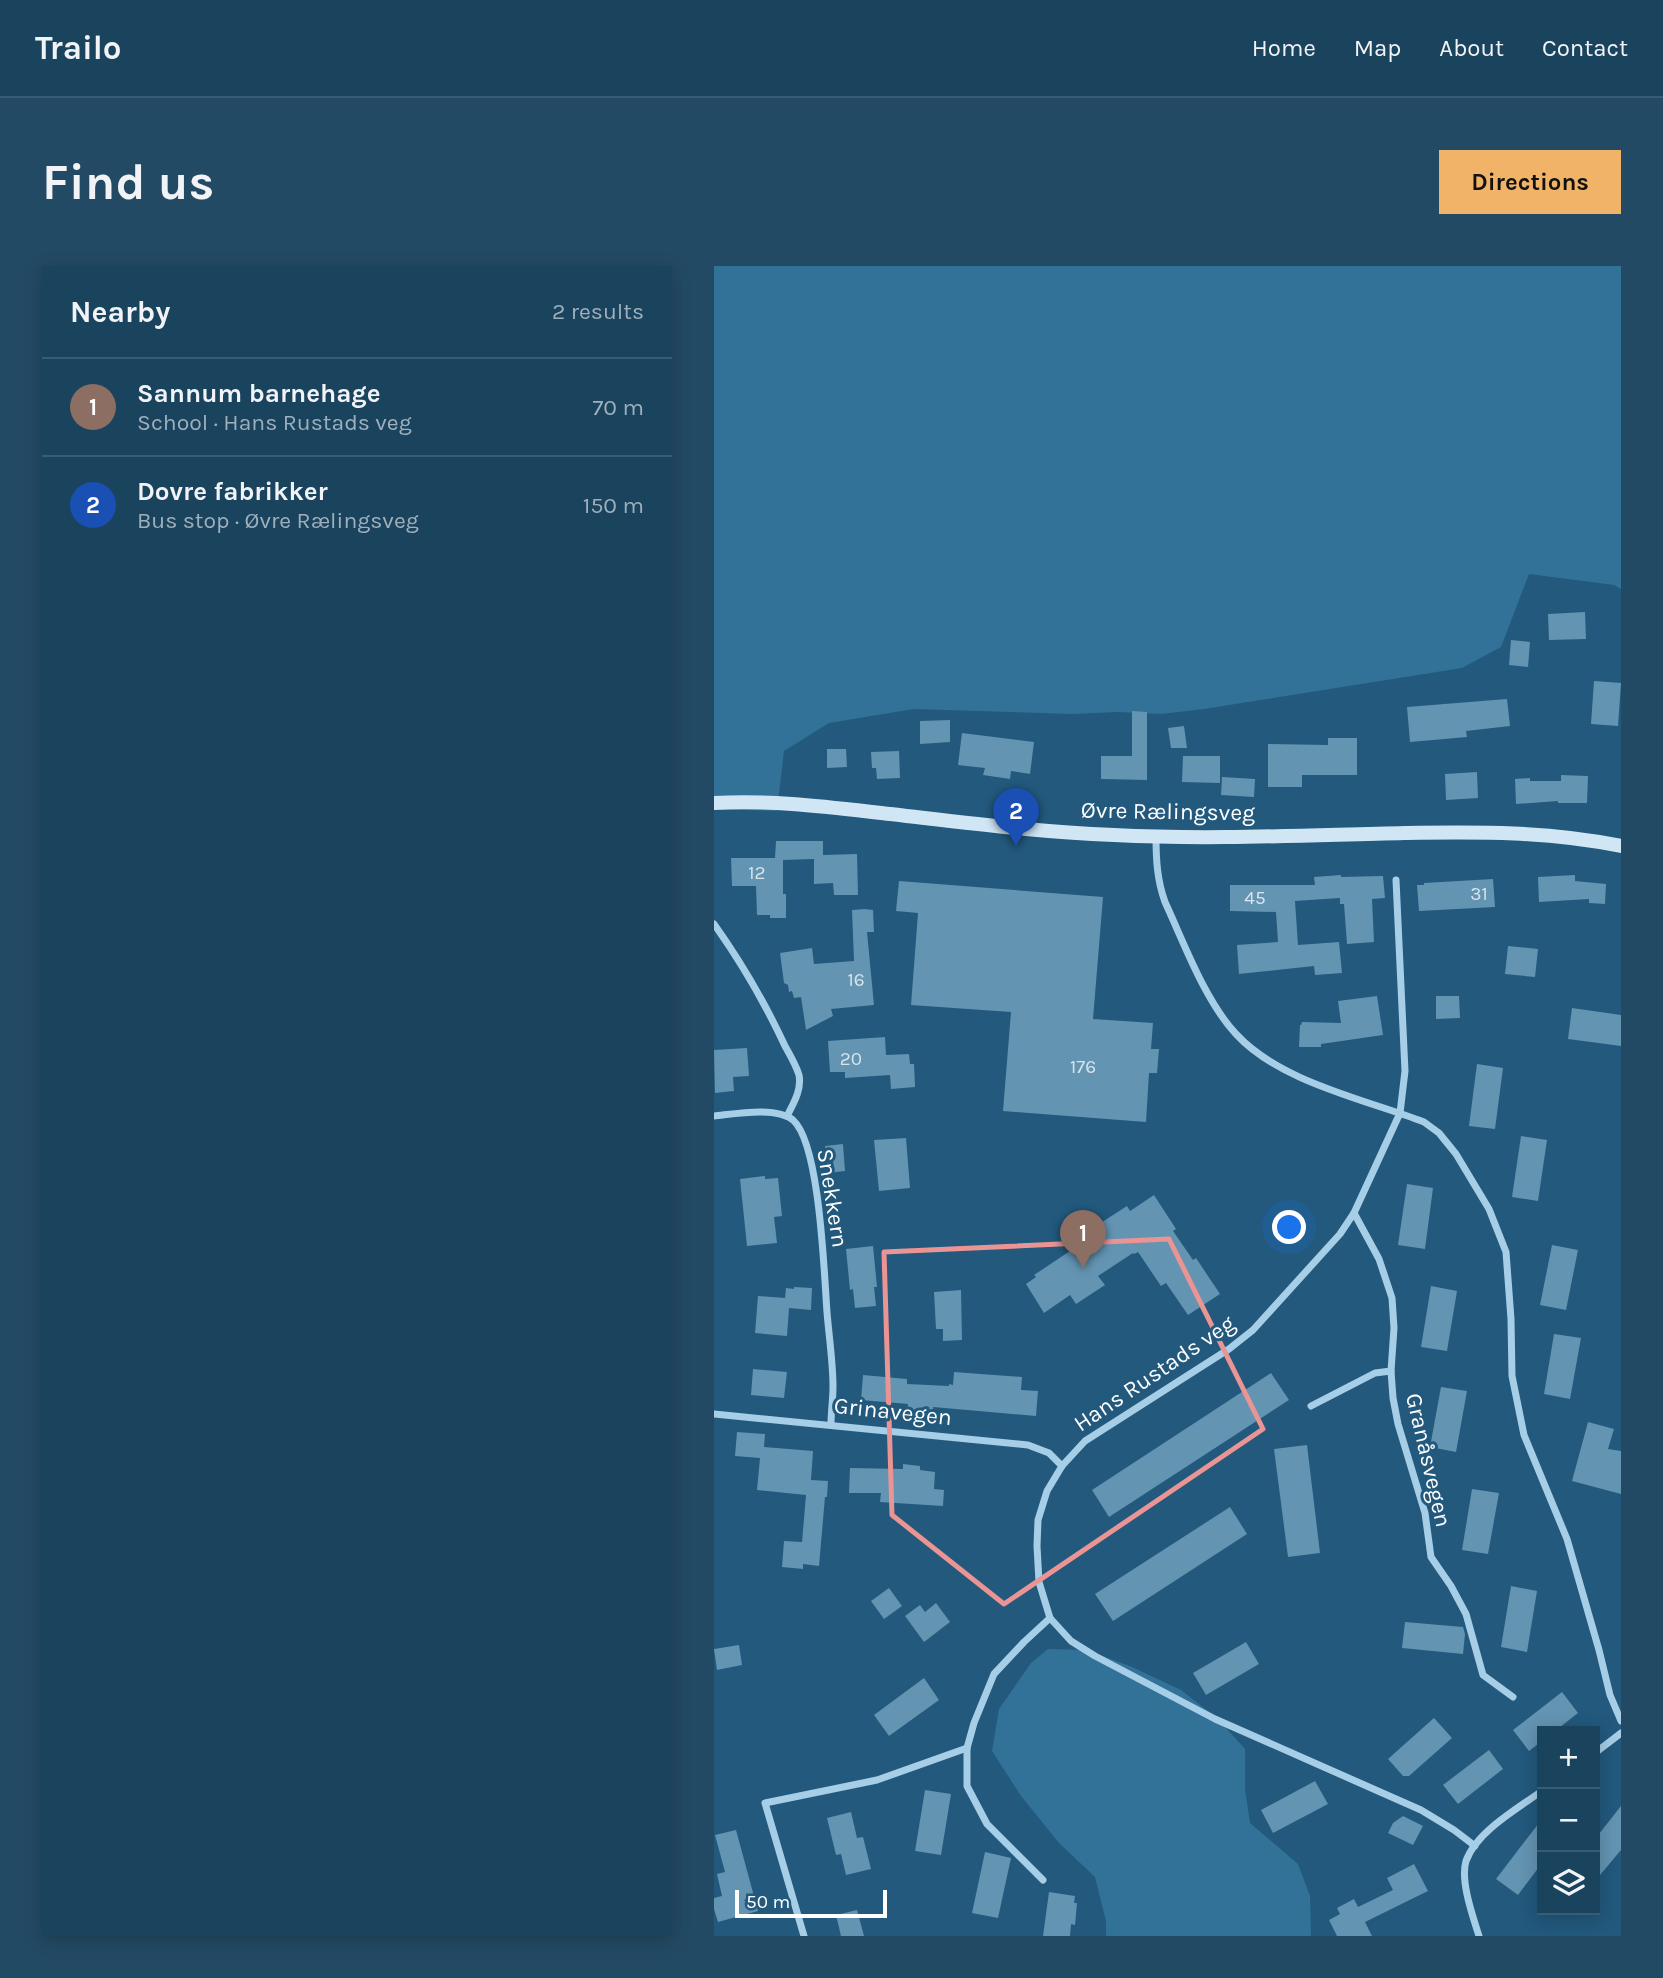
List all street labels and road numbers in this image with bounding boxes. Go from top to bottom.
street label: Øvre Rælingsveg [1081,796,1255,827]
street label: Snekkern [811,1147,854,1249]
street label: Hans Rustads veg [1069,1310,1240,1437]
street label: Granåsvegen [1400,1391,1457,1530]
street label: Grinavegen [833,1392,953,1431]

